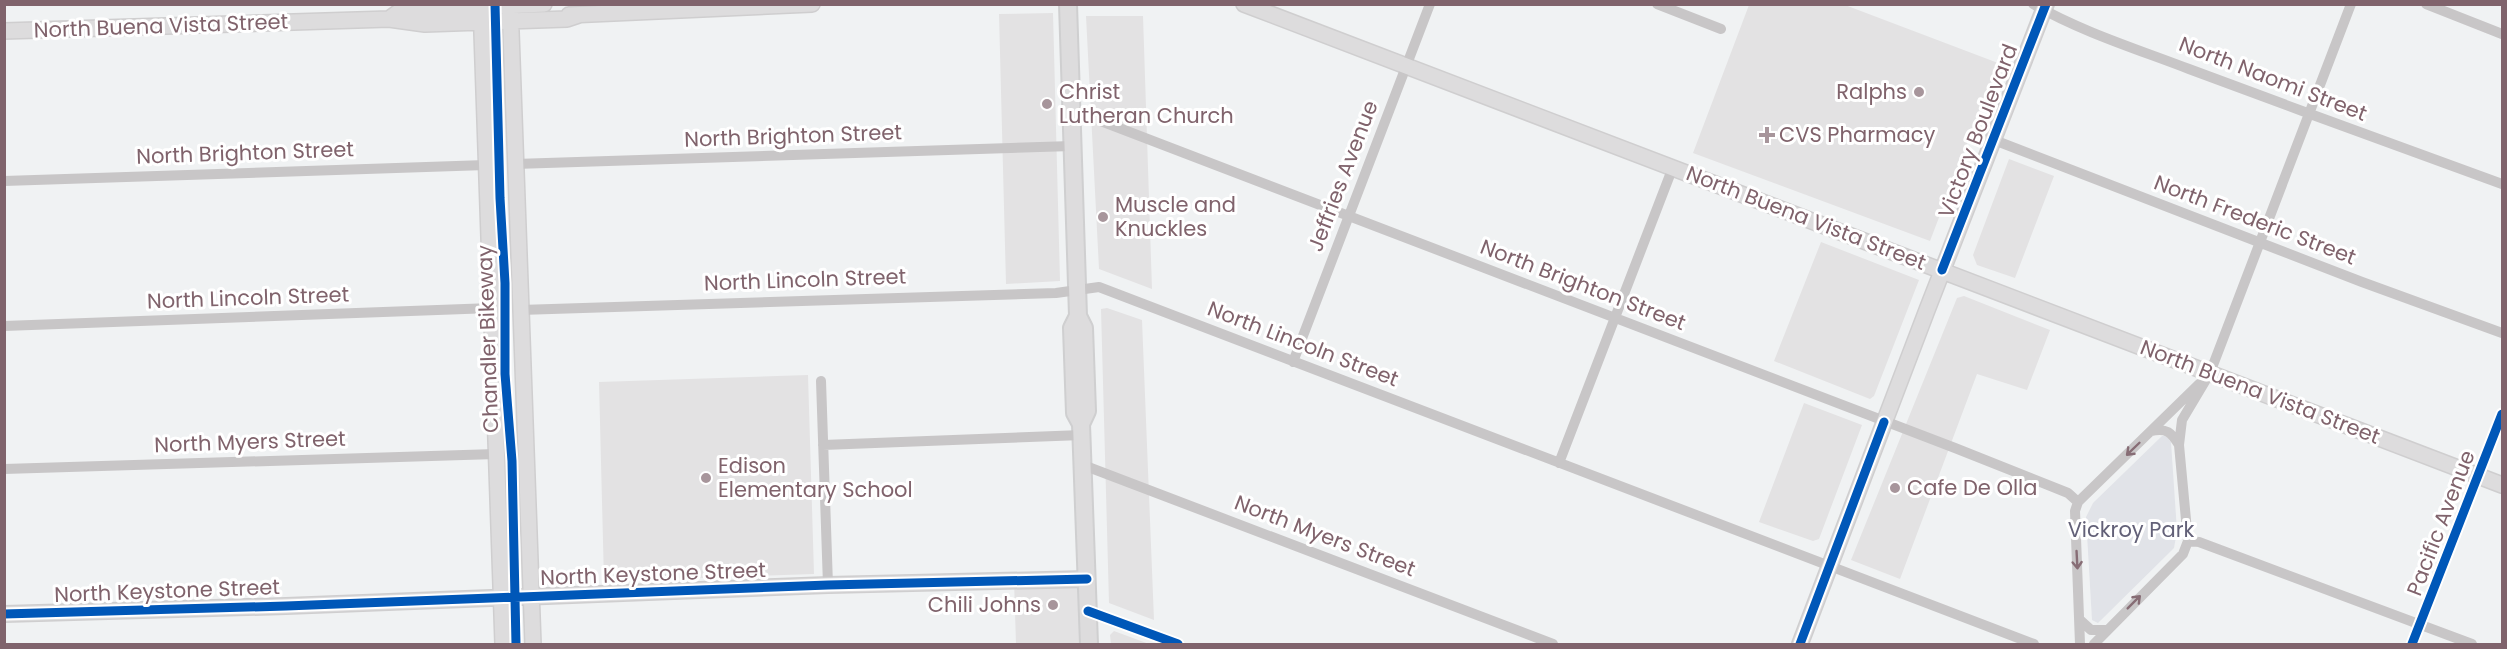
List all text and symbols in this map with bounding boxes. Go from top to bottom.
street label: North Buena Vista Street [33,7,289,44]
street label: North Naomi Street [2175,29,2371,128]
street label: Victory Boulevard [1931,40,2024,222]
place label: Christ Lutheran Church [1059,77,1234,130]
place label: Ralphs [1836,77,1907,106]
marker: Ralphs [1912,85,1926,99]
street label: Jeffries Avenue [1300,96,1385,255]
marker: Christ Lutheran Church [1040,97,1054,111]
street label: North Brighton Street [684,117,902,154]
place label: CVS Pharmacy [1779,120,1936,149]
marker: CVS Pharmacy [1760,128,1774,142]
street label: North Brighton Street [136,134,354,171]
street label: North Buena Vista Street [1682,158,1930,277]
street label: North Frederic Street [2150,168,2360,271]
place label: Muscle and Knuckles [1115,190,1236,243]
marker: Muscle and Knuckles [1096,210,1110,224]
street label: North Brighton Street [1476,232,1690,337]
street label: Chandler Bikeway [470,244,505,434]
street label: North Lincoln Street [703,261,907,298]
street label: North Lincoln Street [146,279,350,316]
street label: North Lincoln Street [1204,294,1403,393]
street label: North Buena Vista Street [2136,332,2384,451]
street label: North Myers Street [154,424,346,459]
one-way arrow [2125,442,2140,456]
street label: Pacific Avenue [2399,446,2482,600]
place label: Edison Elementary School [718,451,913,504]
marker: Edison Elementary School [699,471,713,485]
place label: Cafe De Olla [1907,473,2037,502]
marker: Cafe De Olla [1888,481,1902,495]
street label: North Myers Street [1231,488,1420,583]
park label: Vickroy Park [2068,515,2194,544]
one-way arrow [2072,549,2083,569]
street label: North Keystone Street [540,555,766,592]
street label: North Keystone Street [54,572,280,609]
place label: Chili Johns [928,590,1041,619]
one-way arrow [2127,595,2142,610]
marker: Chili Johns [1046,598,1060,612]

